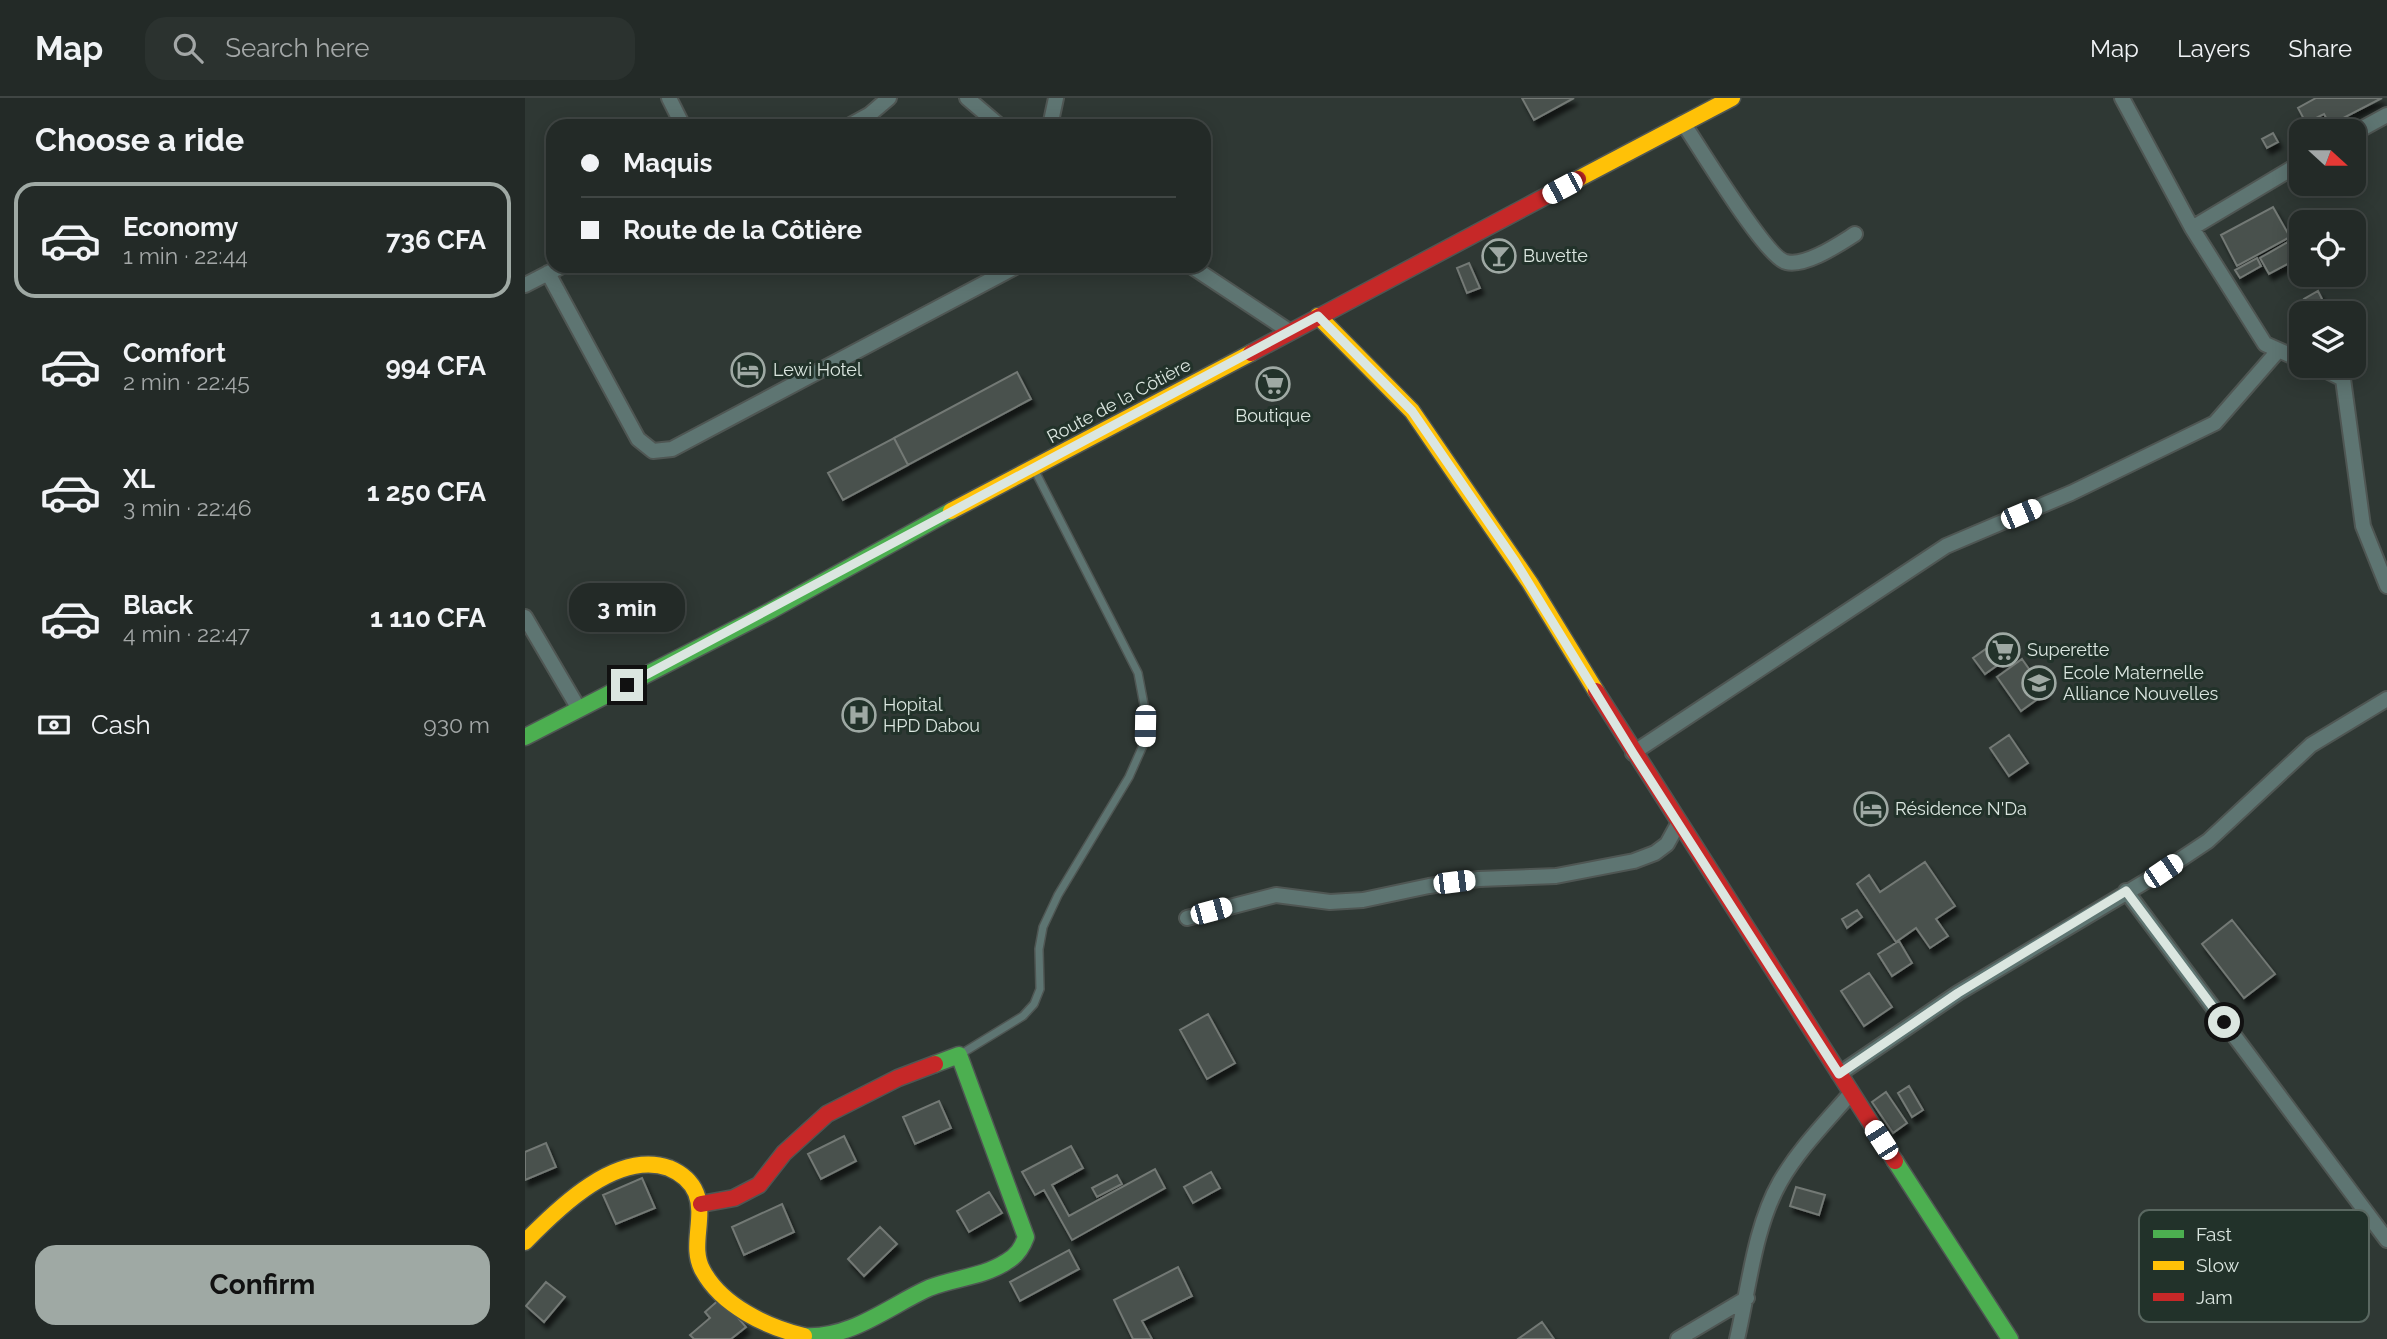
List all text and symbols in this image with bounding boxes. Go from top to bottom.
search box [145,17,635,80]
text: Map [35,29,103,68]
icon: search [169,29,207,67]
text: Search here [225,33,370,63]
text: Map [2090,34,2139,63]
text: Layers [2177,34,2250,63]
text: Share [2288,34,2352,63]
north arrow [2289,119,2366,196]
map controls [2289,119,2366,378]
text: Choose a ride [35,121,244,158]
text: Maquis [623,148,712,178]
car [1539,169,1586,207]
icon: car [39,209,102,272]
button: locate [2289,210,2366,287]
text: Economy [123,212,238,242]
text: Route de la Côtière [623,215,862,245]
text: 736 CFA [386,225,486,255]
bar icon: Buvette [1480,237,1518,275]
text: 1 min · 22:44 [123,242,248,269]
place label: Buvette [1523,245,1588,266]
button: layers [2289,301,2366,378]
icon: car [39,335,102,398]
text: Comfort [123,338,226,368]
text: 994 CFA [385,351,486,381]
hotel icon: Lewi Hotel [729,351,767,389]
street label: Route de la Côtière [1043,354,1195,447]
place label: Lewi Hotel [773,359,862,380]
supermarket icon: Boutique [1254,365,1292,403]
text: 2 min · 22:45 [123,368,250,395]
place label: Boutique [1235,405,1311,426]
icon: car [39,461,102,524]
text: XL [123,464,155,494]
text: 1 250 CFA [367,477,486,507]
text: 3 min · 22:46 [123,494,252,521]
car [1998,496,2045,532]
callout: 3 min [569,584,685,632]
icon: car [39,587,102,650]
text: Black [123,590,193,620]
text: 3 min [597,594,657,621]
text: 1 110 CFA [370,603,486,633]
text: 4 min · 22:47 [123,620,250,647]
supermarket icon: Superette [1984,631,2022,669]
place label: Superette [2027,639,2110,660]
place label: Ecole Maternelle Alliance Nouvelles [2063,662,2218,704]
school or university icon: Ecole Maternelle Alliance Nouvelles [2020,664,2058,702]
route end [611,669,643,701]
place label: Hopital HPD Dabou [883,694,980,736]
hospital icon: Hopital HPD Dabou [840,696,878,734]
car [1135,705,1156,747]
icon: cash [35,706,73,744]
text: Cash [91,710,151,740]
text: 930 m [423,711,490,738]
hotel icon: Résidence N'Da [1852,790,1890,828]
place label: Résidence N'Da [1895,798,2027,819]
car [2140,851,2187,891]
car [1432,869,1477,895]
car [1188,895,1235,927]
route start [2208,1006,2240,1038]
car [1861,1117,1902,1163]
legend [2139,1210,2369,1322]
text: Fast [2196,1223,2232,1245]
button: Confirm [35,1245,490,1325]
text: Slow [2196,1254,2240,1276]
text: Jam [2196,1286,2233,1308]

